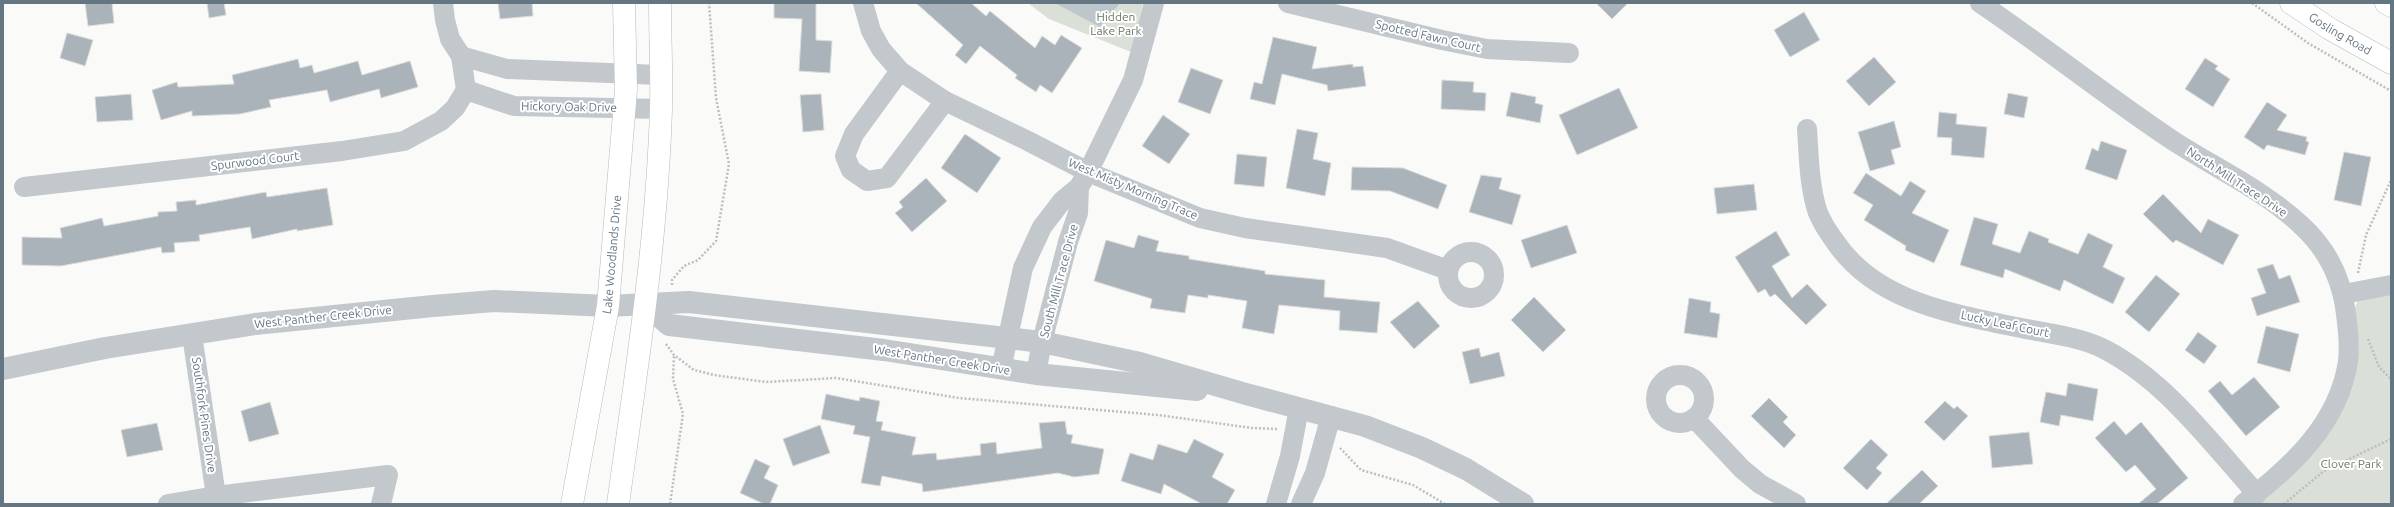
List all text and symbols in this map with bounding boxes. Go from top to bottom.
park label: Hidden Lake Park [1090,10,1142,37]
street label: Gosling Road [2307,10,2374,57]
street label: Spotted Fawn Court [1374,17,1482,54]
street label: Hickory Oak Drive [521,99,617,114]
street label: North Mill Trace Drive [2185,144,2290,219]
street label: Spurwood Court [210,149,300,172]
street label: West Misty Morning Trace [1066,155,1200,222]
street label: Lake Woodlands Drive [600,194,623,315]
street label: South Mill Trace Drive [1037,223,1080,339]
street label: West Panther Creek Drive [254,303,392,330]
street label: Lucky Leaf Court [1960,308,2051,339]
street label: West Panther Creek Drive [873,342,1011,377]
street label: Southfork Pines Drive [190,356,219,474]
park label: Clover Park [2320,457,2382,470]

